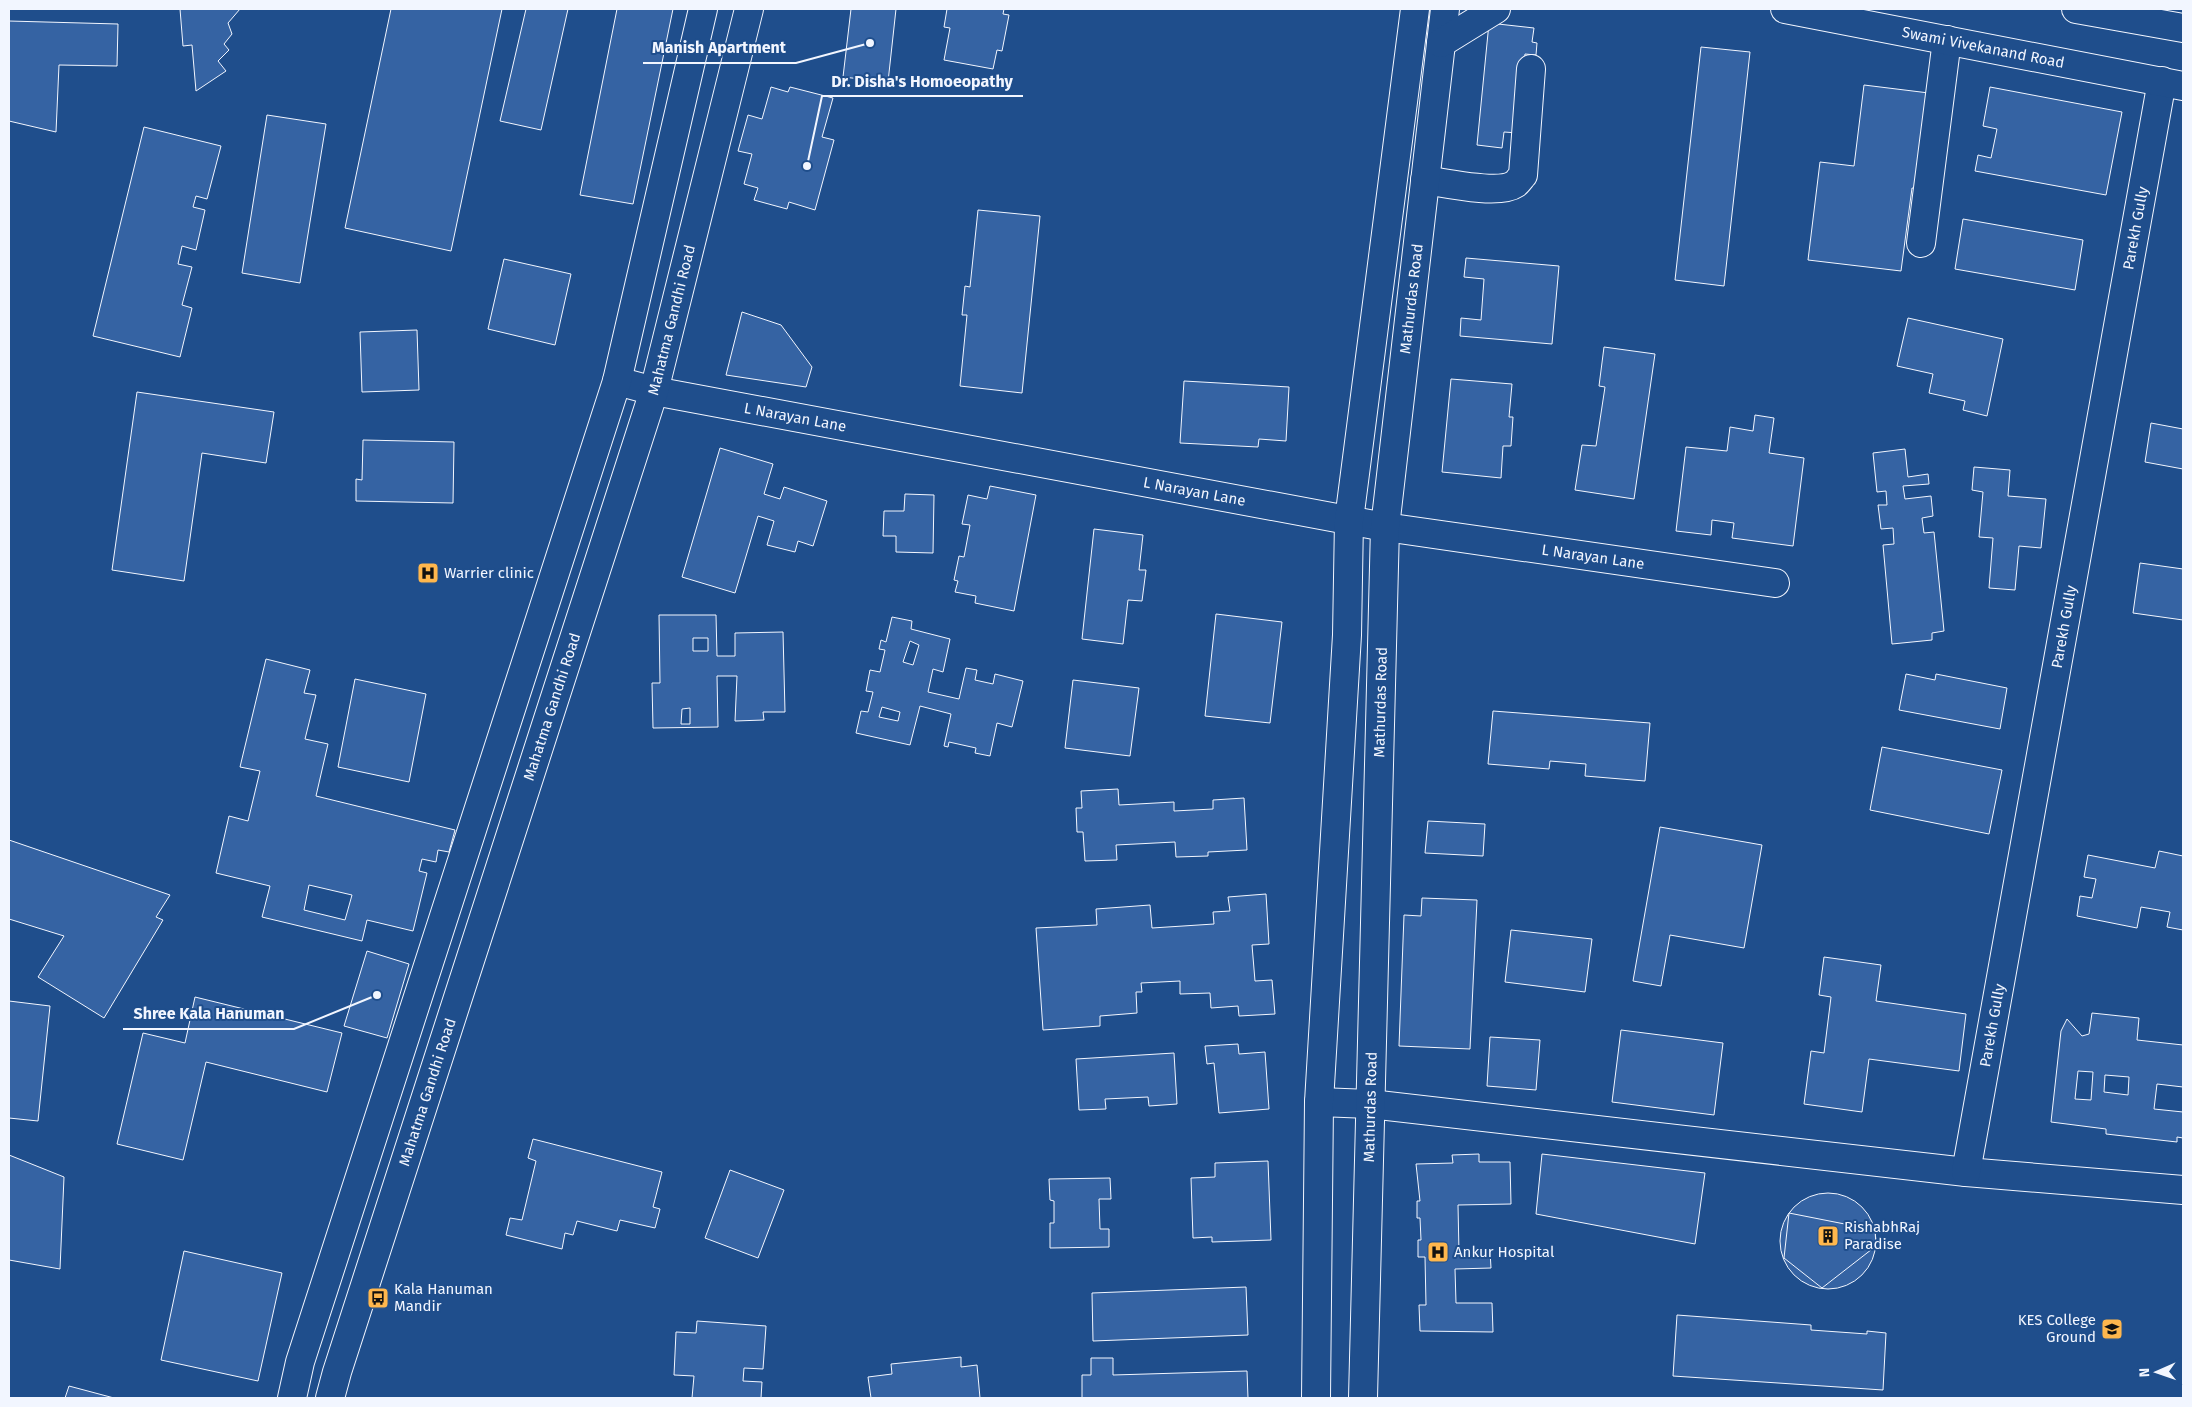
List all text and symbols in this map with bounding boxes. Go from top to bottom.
street label: Swami Vivekanand Road [1901,23,2066,72]
callout: Manish Apartment [643,32,796,63]
text: Manish Apartment [652,38,787,57]
callout: Dr. Disha's Homoeopathy [822,65,1023,96]
text: Dr. Disha's Homoeopathy [831,72,1014,91]
street label: Parekh Gully [2119,184,2152,271]
street label: Mahatma Gandhi Road [644,243,699,397]
street label: Mathurdas Road [1396,243,1427,355]
street label: L Narayan Lane [743,399,848,436]
street label: L Narayan Lane [1142,473,1247,510]
street label: L Narayan Lane [1540,541,1646,573]
hospital icon: Warrier clinic [416,561,440,585]
place label: Warrier clinic [444,564,534,582]
street label: Parekh Gully [2048,583,2080,670]
street label: Mahatma Gandhi Road [520,631,584,783]
street label: Mathurdas Road [1370,647,1391,758]
street label: Parekh Gully [1976,982,2009,1068]
callout: Shree Kala Hanuman [123,998,294,1029]
text: Shree Kala Hanuman [134,1004,284,1023]
street label: Mahatma Gandhi Road [395,1016,460,1168]
street label: Mathurdas Road [1360,1051,1381,1163]
place label: RishabhRaj Paradise [1844,1218,1920,1253]
building icon: RishabhRaj Paradise [1816,1224,1840,1248]
hospital icon: Ankur Hospital [1426,1240,1450,1264]
place label: Ankur Hospital [1454,1243,1555,1261]
place label: Kala Hanuman Mandir [394,1280,493,1315]
bus stop icon: Kala Hanuman Mandir [366,1286,390,1310]
place label: KES College Ground [2018,1311,2096,1346]
school or university icon: KES College Ground [2100,1317,2124,1341]
north arrow [2132,1347,2182,1397]
text: N [2136,1367,2153,1377]

